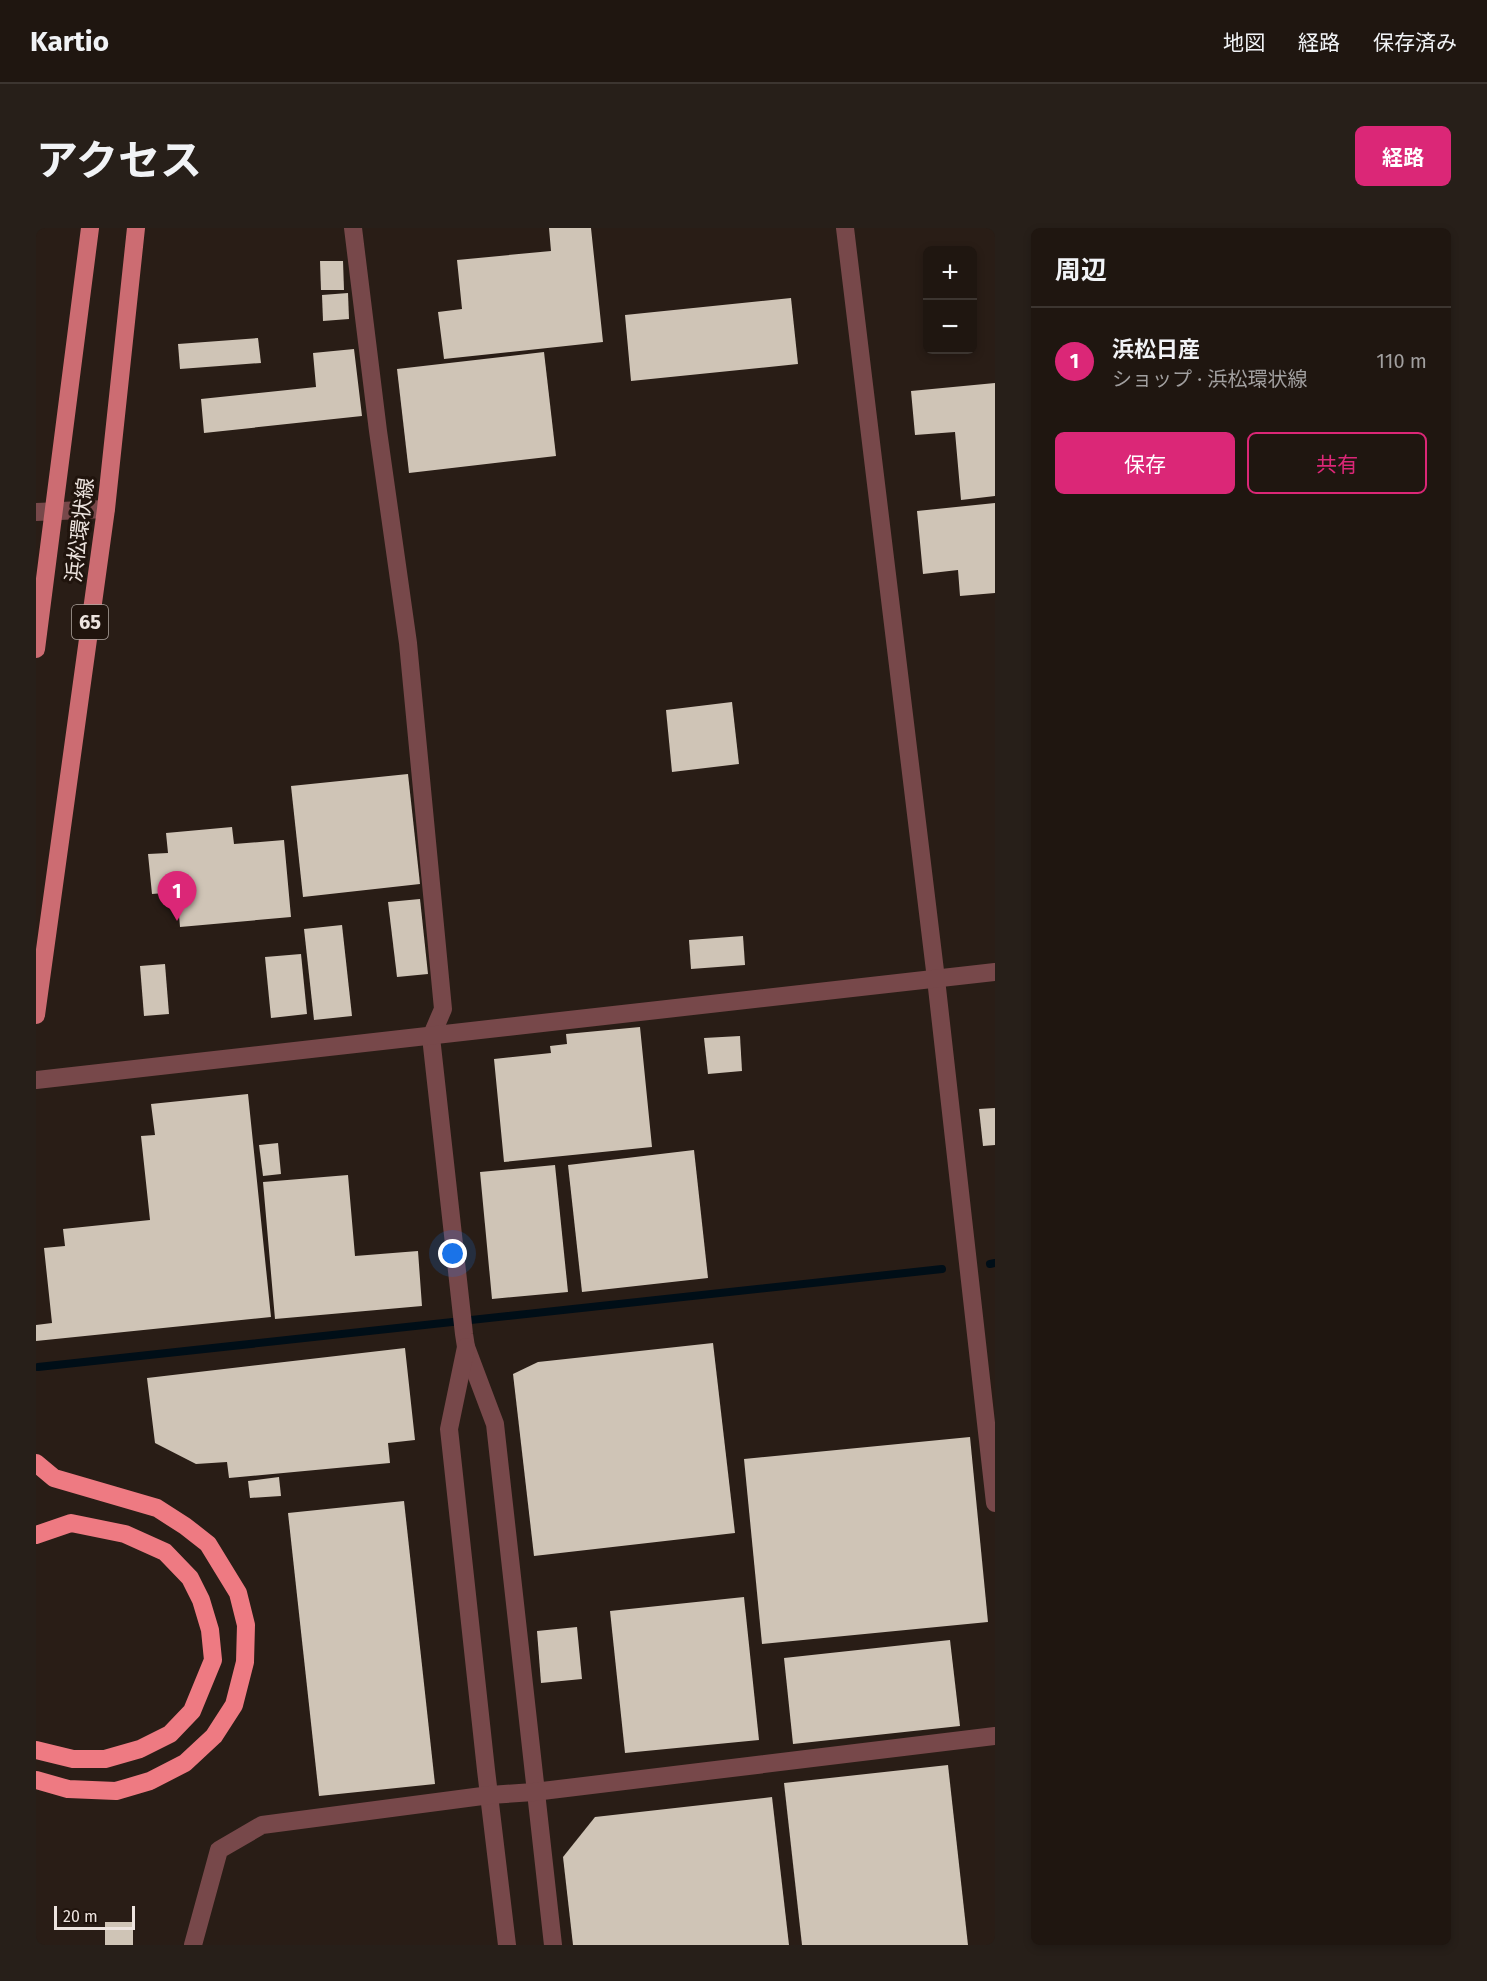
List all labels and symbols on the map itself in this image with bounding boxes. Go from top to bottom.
street label: 浜松環状線 [61,476,99,584]
road number: 65 [72,605,108,639]
pin: 1 [158,872,196,921]
your location [438,1239,467,1268]
scale bar [54,1903,135,1930]

